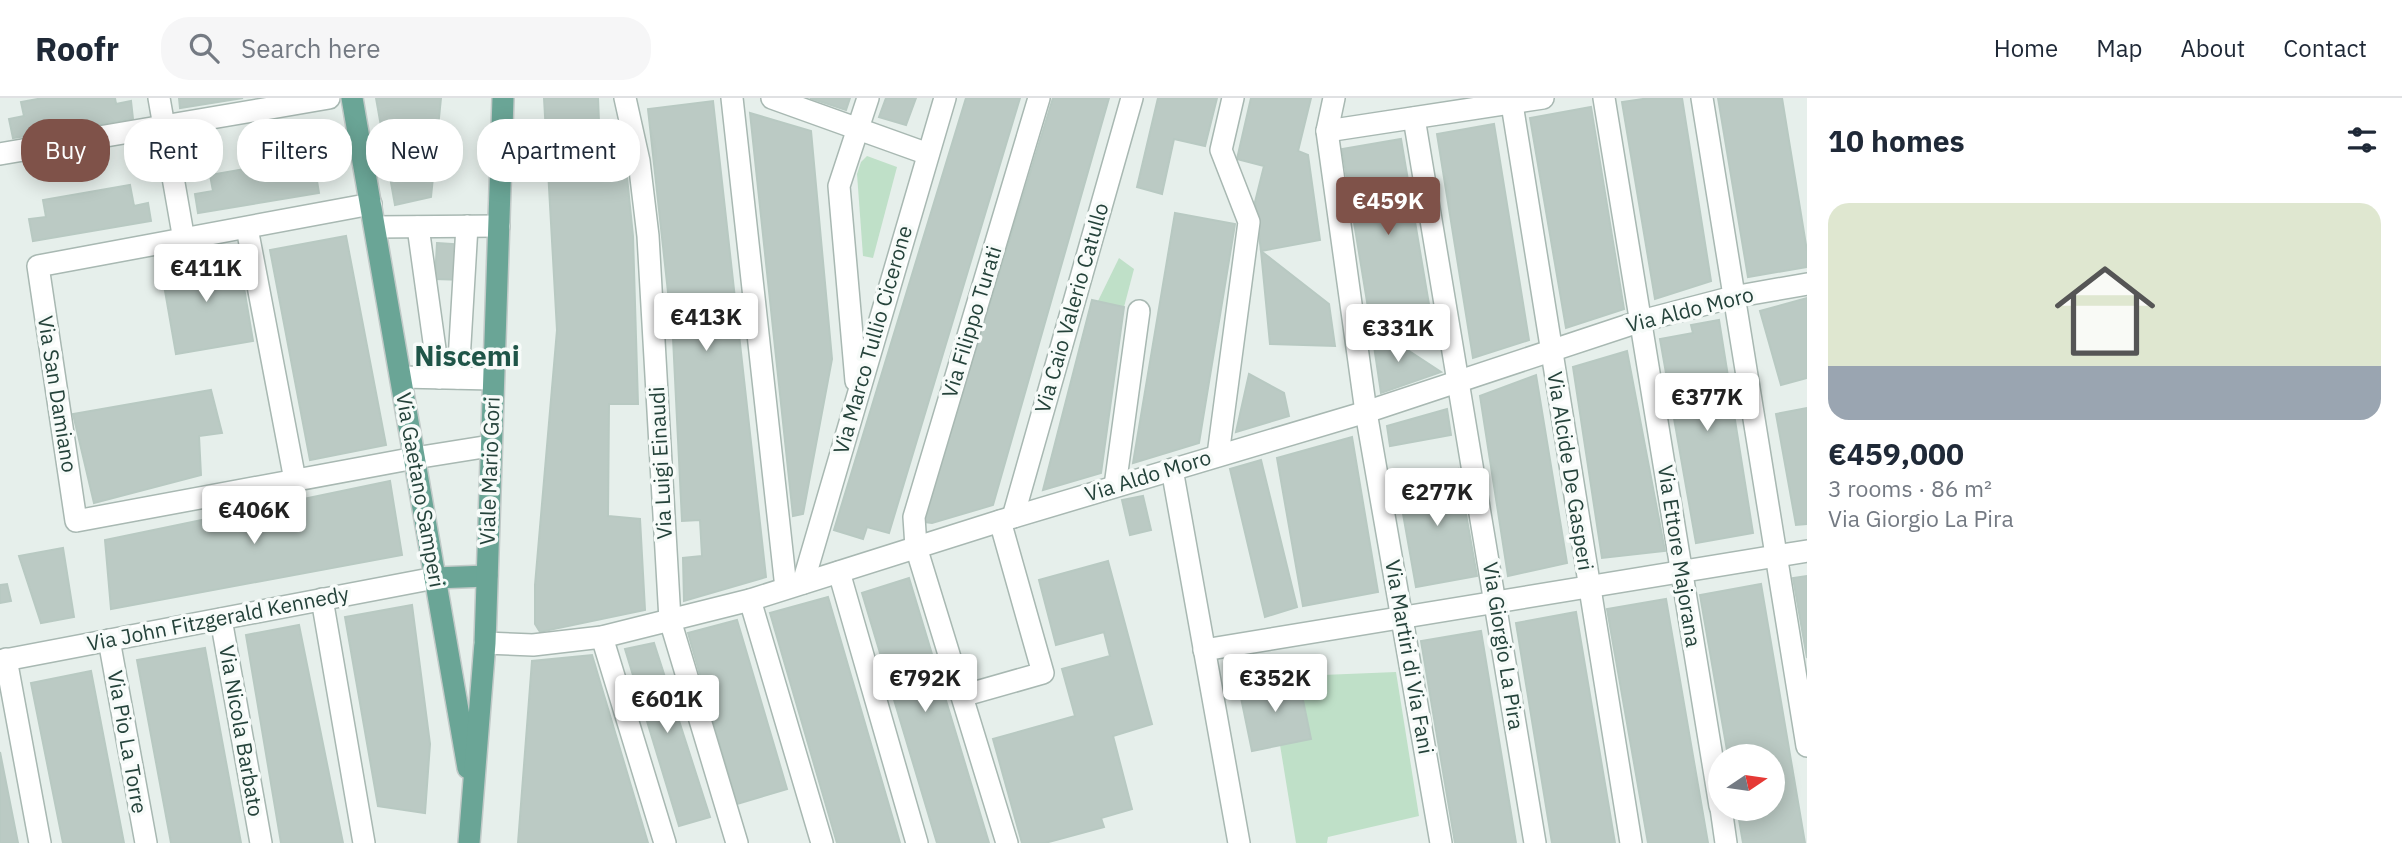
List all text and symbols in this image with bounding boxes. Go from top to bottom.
search box [161,17,651,80]
text: Roofr [35,27,119,70]
icon: search [185,29,223,67]
text: Search here [241,31,380,65]
text: Home [1994,32,2058,64]
text: Map [2096,32,2142,64]
text: About [2180,32,2245,64]
text: Contact [2283,32,2367,64]
chip: Buy [21,119,110,182]
chip: Rent [124,119,223,182]
chip: Filters [237,119,352,182]
chip: New [366,119,463,182]
chip: Apartment [477,119,640,182]
text: 10 homes [1828,121,1965,160]
icon: filters [2343,121,2381,159]
pin: €459K [1339,178,1437,237]
text: €459K [1352,185,1424,215]
street label: Via Caio Valerio Catullo [1028,199,1114,416]
street label: Via Marco Tullio Cicerone [826,222,918,457]
street label: Via Filippo Turati [935,242,1007,401]
pin: €411K [157,244,255,304]
icon: home [2042,248,2168,374]
text: €411K [170,252,242,282]
street label: Via Aldo Moro [1623,280,1756,338]
pin: €413K [657,294,755,353]
text: €413K [670,301,742,331]
pin: €331K [1349,304,1447,364]
text: €331K [1362,312,1434,342]
street label: Via San Damiano [32,313,84,474]
district label: Niscemi [414,337,520,374]
street label: Via Alcide De Gasperi [1541,369,1601,572]
pin: €377K [1658,374,1756,433]
text: €377K [1671,381,1743,411]
street label: Via Luigi Einaudi [642,386,678,540]
street label: Via Gaetano Samperi [390,390,452,589]
street label: Viale Mario Gori [472,396,506,546]
text: €459,000 [1828,434,1964,473]
street label: Via Aldo Moro [1081,443,1214,508]
street label: Via Ettore Majorana [1652,463,1708,649]
pin: €277K [1388,468,1486,528]
text: 3 rooms · 86 m² [1828,473,1992,503]
text: €277K [1401,476,1473,506]
pin: €406K [205,486,303,546]
text: €406K [218,494,290,524]
text: Via Giorgio La Pira [1828,503,2014,533]
street label: Via Martiri di Via Fani [1379,558,1441,756]
street label: Via Giorgio La Pira [1477,560,1531,732]
street label: Via John Fitzgerald Kennedy [85,579,352,657]
street label: Via Nicola Barbato [213,643,271,819]
pin: €792K [876,654,974,714]
pin: €352K [1226,654,1324,714]
text: €792K [889,662,961,692]
text: €352K [1239,662,1311,692]
street label: Via Pio La Torre [102,668,154,816]
pin: €601K [618,676,716,735]
text: €601K [631,683,703,713]
north arrow [1708,744,1785,821]
map controls [1708,744,1785,821]

